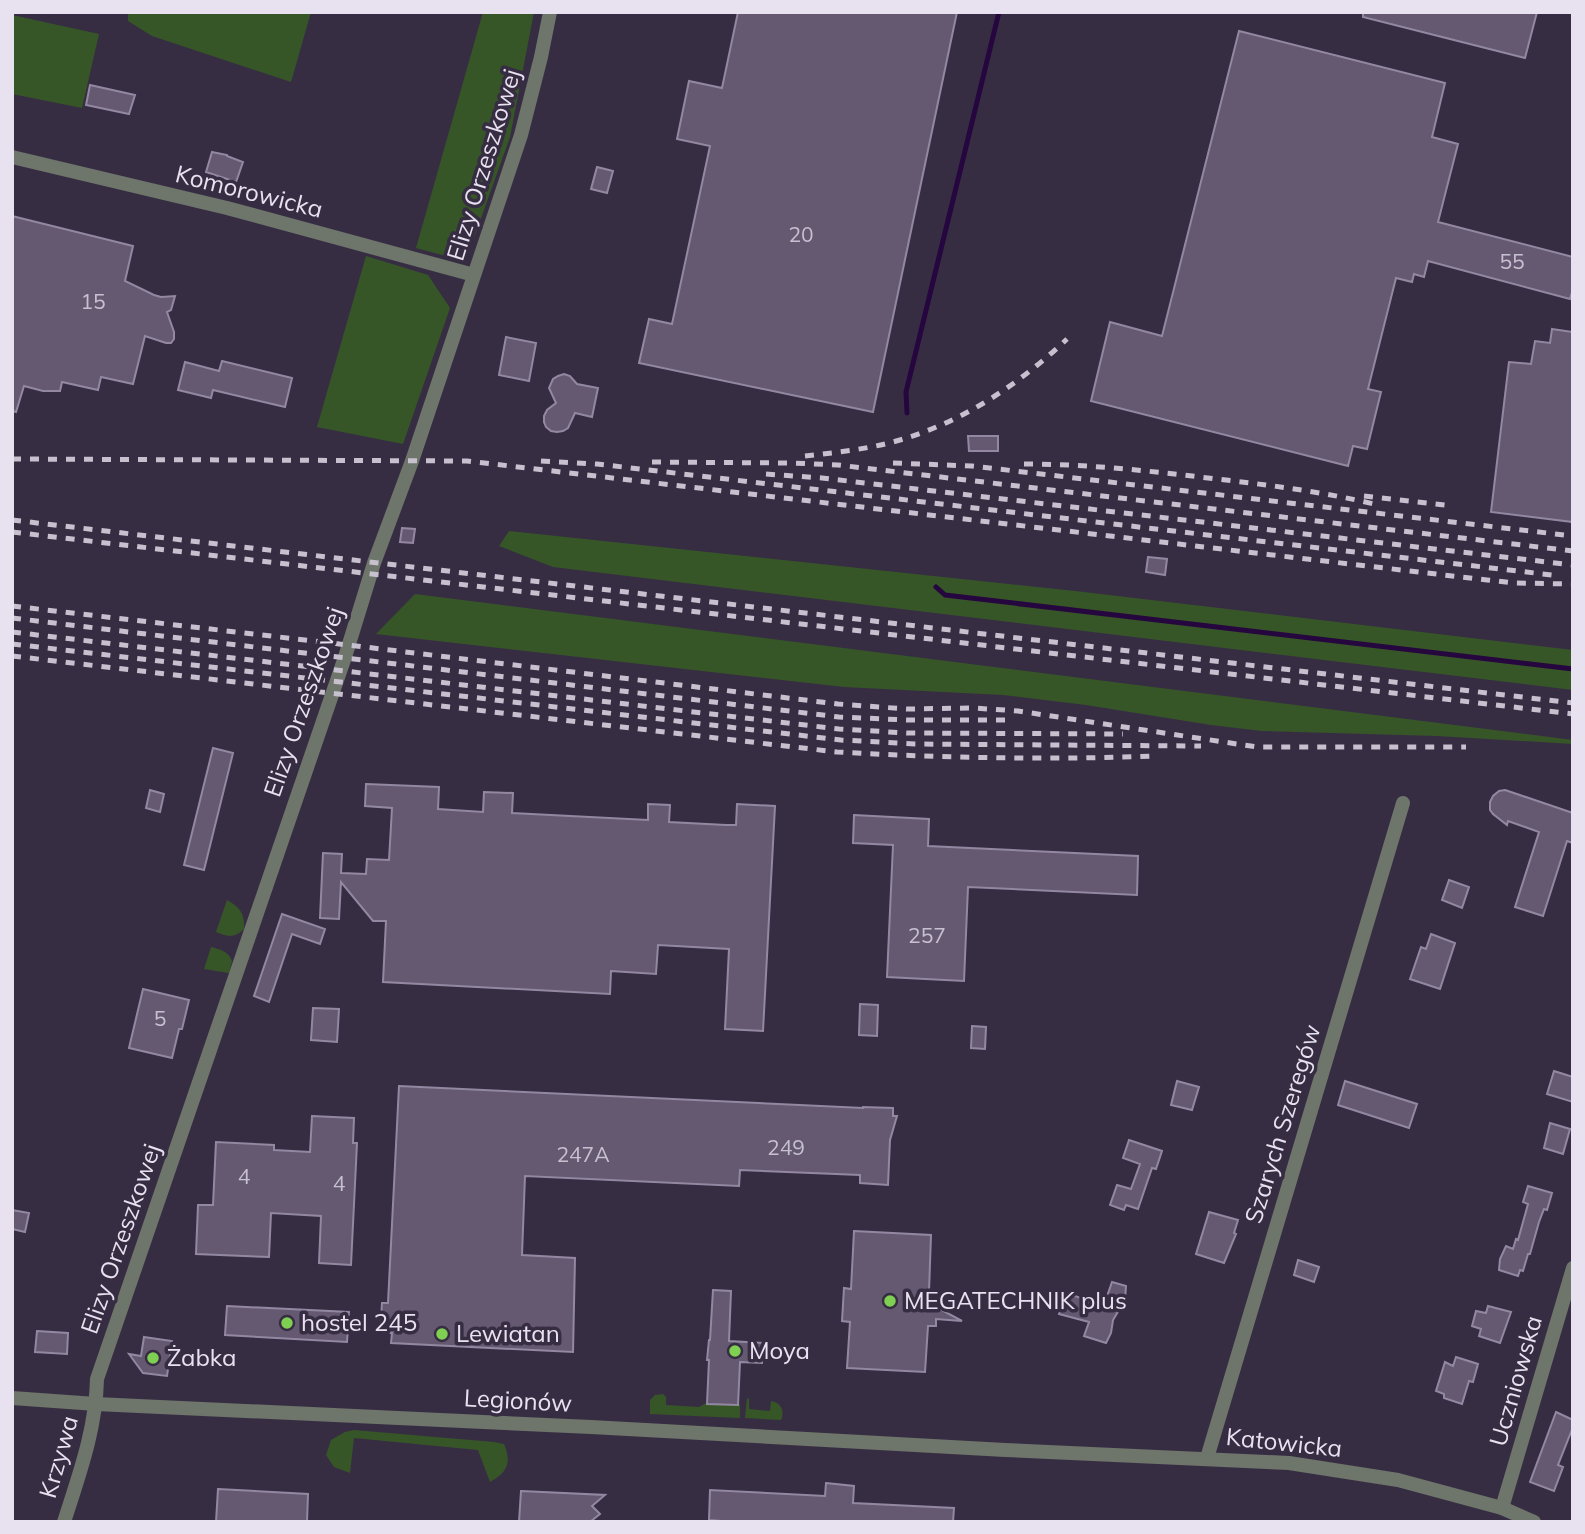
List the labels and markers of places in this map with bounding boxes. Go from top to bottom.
place label: MEGATECHNIK plus [904,1285,1127,1315]
marker: MEGATECHNIK plus [882,1293,898,1309]
place label: hostel 245 [301,1307,417,1337]
marker: hostel 245 [279,1315,295,1331]
place label: Lewiatan [456,1318,560,1348]
marker: Lewiatan [434,1326,450,1342]
place label: Moya [749,1335,810,1365]
place label: Żabka [167,1342,237,1372]
marker: Moya [727,1343,743,1359]
marker: Żabka [145,1350,161,1366]

